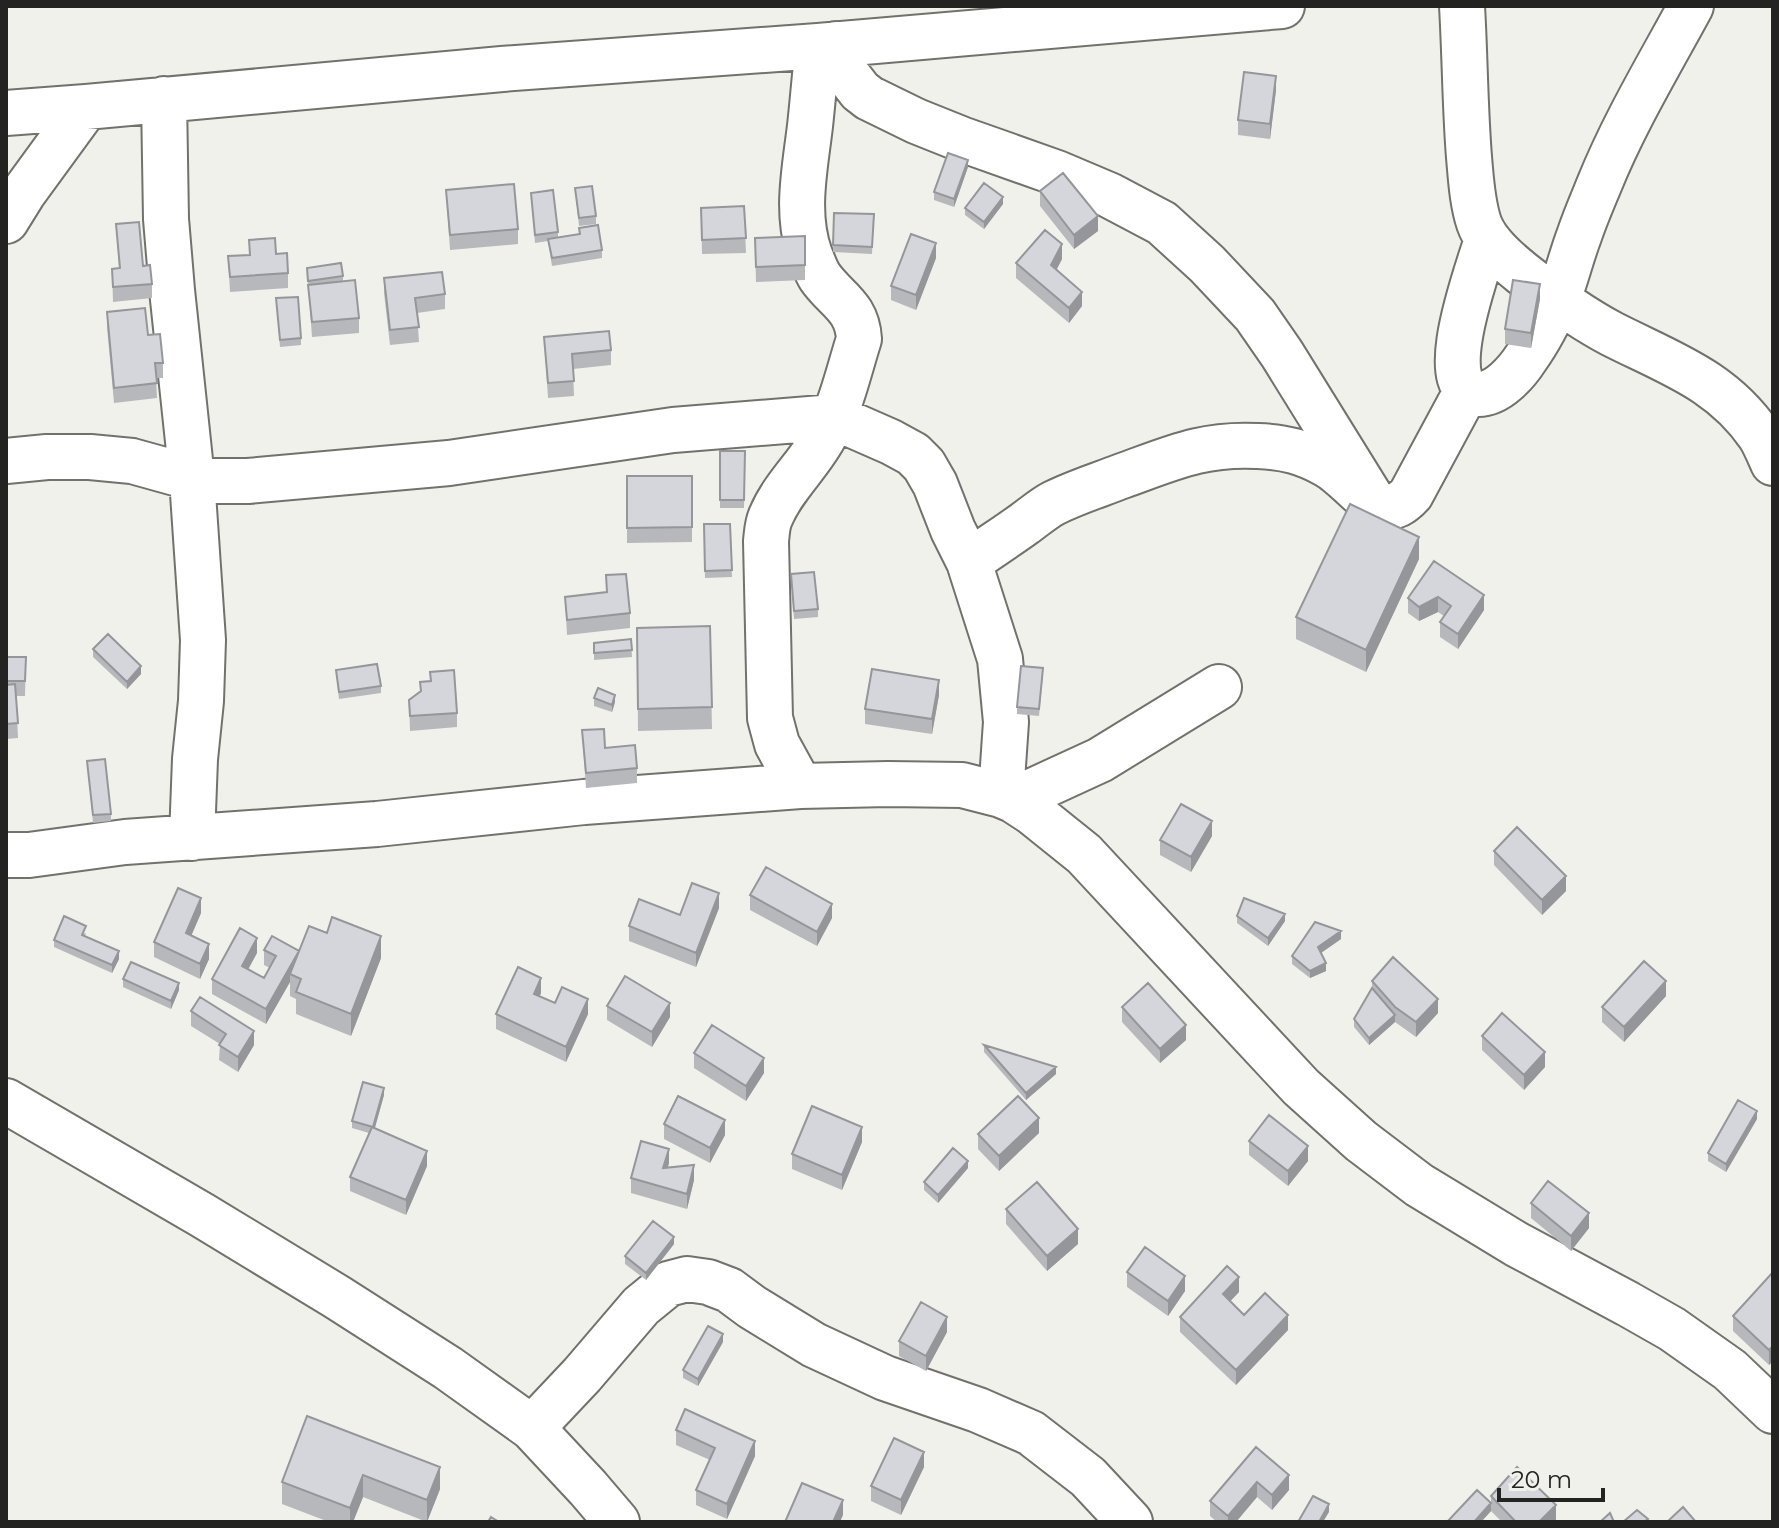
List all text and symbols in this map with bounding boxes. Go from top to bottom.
scale bar [1499,1452,1603,1502]
text: 20 m [1511,1465,1572,1494]

